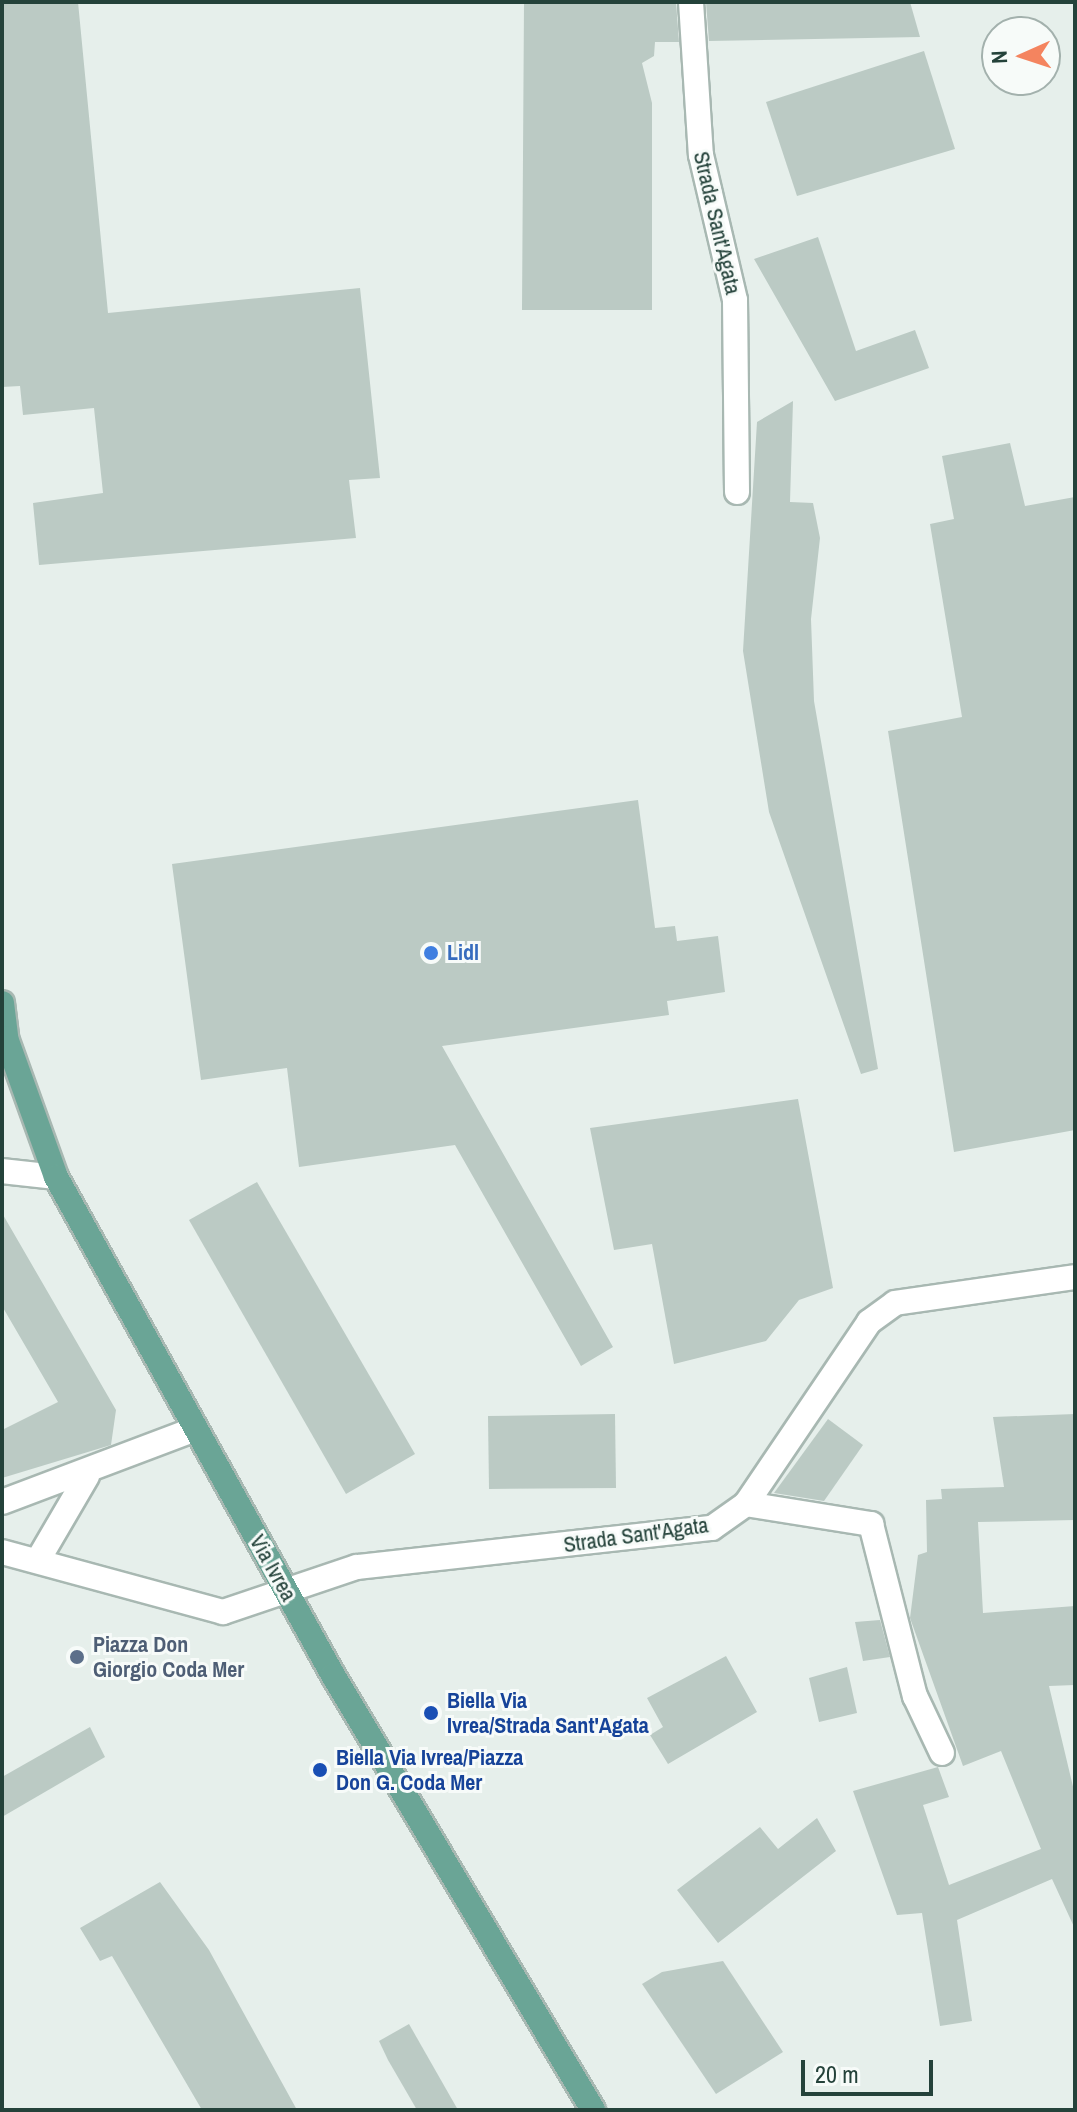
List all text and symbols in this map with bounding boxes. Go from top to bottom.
north arrow [981,16,1061,96]
text: N [984,50,1014,64]
street label: Strada Sant'Agata [688,149,746,297]
place label: Lidl [447,940,479,966]
marker: Lidl [422,944,440,962]
street label: Strada Sant'Agata [562,1512,710,1558]
street label: Via Ivrea [244,1530,302,1606]
place label: Piazza Don Giorgio Coda Mer [93,1631,244,1682]
marker: Piazza Don Giorgio Coda Mer [68,1648,86,1666]
place label: Biella Via Ivrea/Strada Sant'Agata [447,1687,649,1738]
marker: Biella Via Ivrea/Strada Sant'Agata [422,1704,440,1722]
place label: Biella Via Ivrea/Piazza Don G. Coda Mer [336,1744,523,1796]
marker: Biella Via Ivrea/Piazza Don G. Coda Mer [311,1761,329,1779]
scale bar [805,2044,937,2094]
text: 20 m [815,2058,859,2090]

